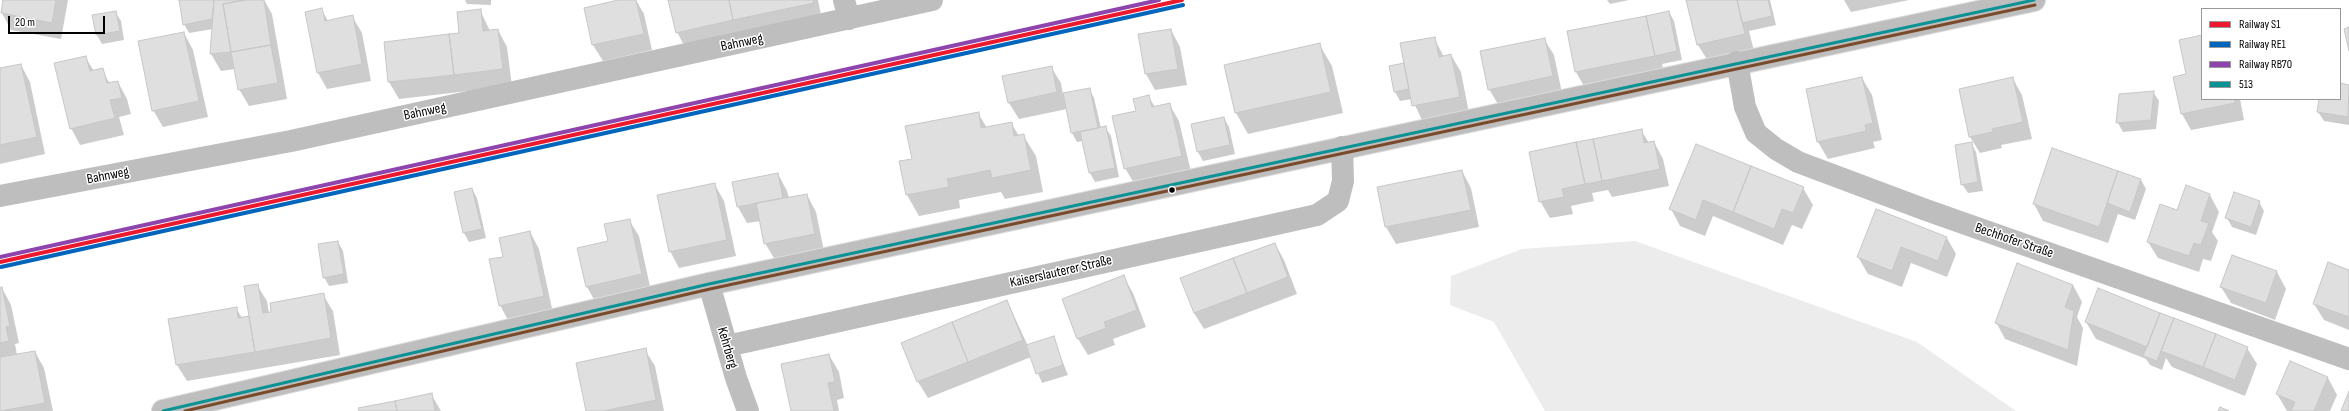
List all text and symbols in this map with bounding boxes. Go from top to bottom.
scale bar [10,8,107,34]
legend [2201,8,2341,100]
text: 20 m [15,15,35,30]
text: Railway S1 [2239,17,2280,32]
street label: Bahnweg [719,30,765,56]
text: Railway RE1 [2239,37,2286,52]
text: Railway RB70 [2239,57,2292,72]
text: 513 [2239,77,2253,92]
street label: Bahnweg [402,99,448,125]
street label: Bahnweg [85,164,131,188]
unlabelled marker [1167,185,1177,195]
street label: Bechhofer Straße [1973,220,2055,262]
street label: Kaiserslauterer Straße [1008,252,1114,292]
street label: Kehrberg [713,325,741,371]

